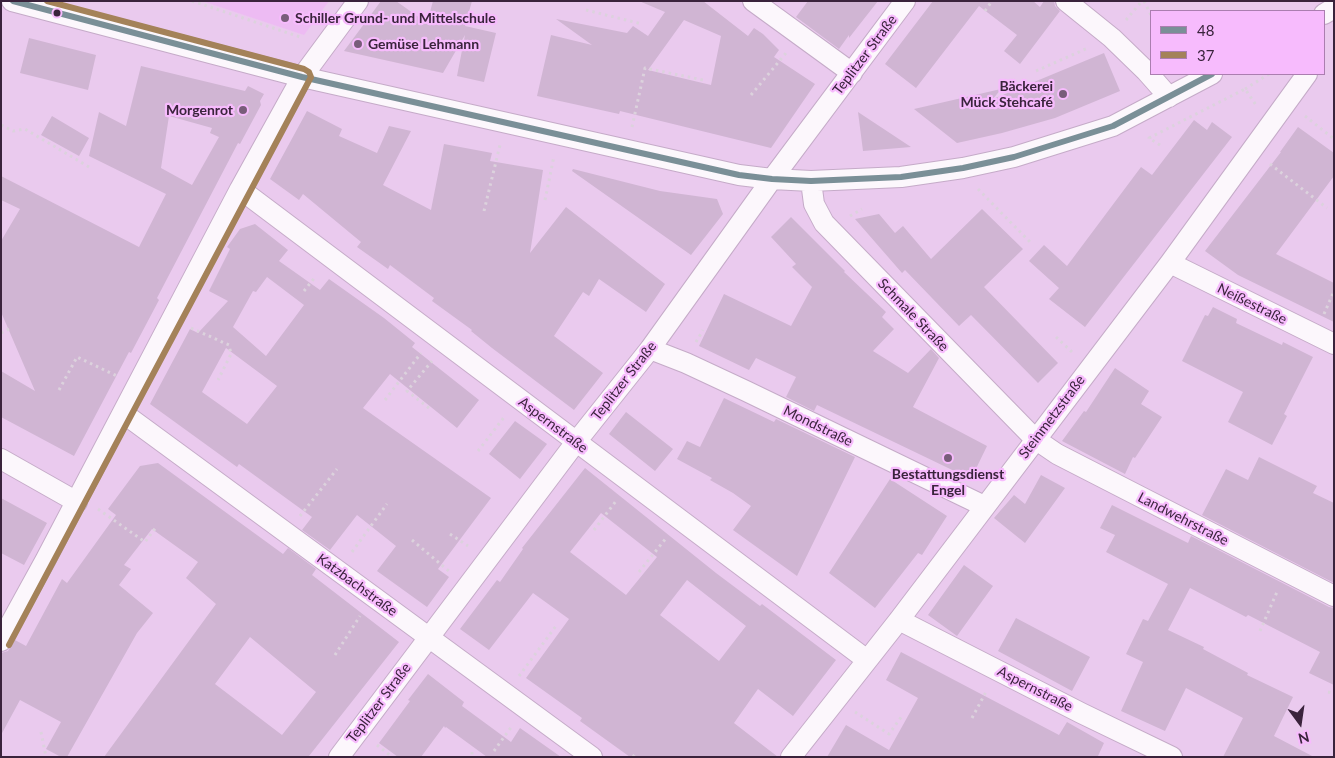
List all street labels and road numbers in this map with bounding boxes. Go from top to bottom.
street label: Teplitzer Straße [830,12,900,98]
street label: Schmale Straße [874,275,952,355]
street label: Neißestraße [1214,280,1290,328]
street label: Teplitzer Straße [588,338,660,424]
street label: Steinmetzstraße [1015,372,1089,462]
street label: Aspernstraße [515,394,591,456]
street label: Mondstraße [781,402,855,450]
street label: Landwehrstraße [1135,489,1231,549]
street label: Katzbachstraße [314,550,400,620]
street label: Teplitzer Straße [344,660,414,746]
street label: Aspernstraße [995,663,1075,715]

